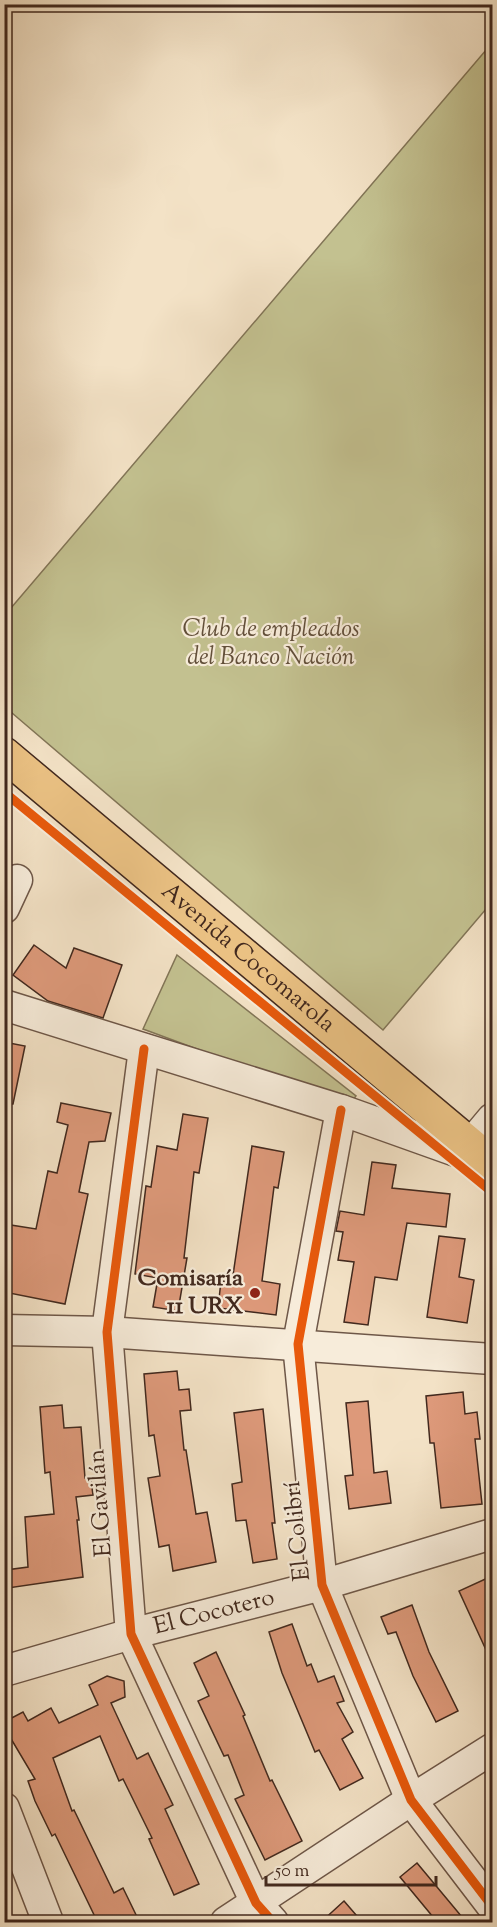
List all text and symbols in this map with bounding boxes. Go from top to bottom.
park label: Club de empleados del Banco Nación [182,613,360,675]
street label: Avenida Cocomarola [153,875,342,1041]
place label: Comisaría 11 URX [137,1262,244,1324]
marker: Comisaría 11 URX [248,1286,262,1300]
street label: El Gavilán [80,1448,122,1558]
street label: El Colibrí [276,1479,320,1583]
street label: El Cocotero [150,1581,278,1645]
scale bar [266,1849,436,1887]
text: 50 m [274,1859,310,1885]

